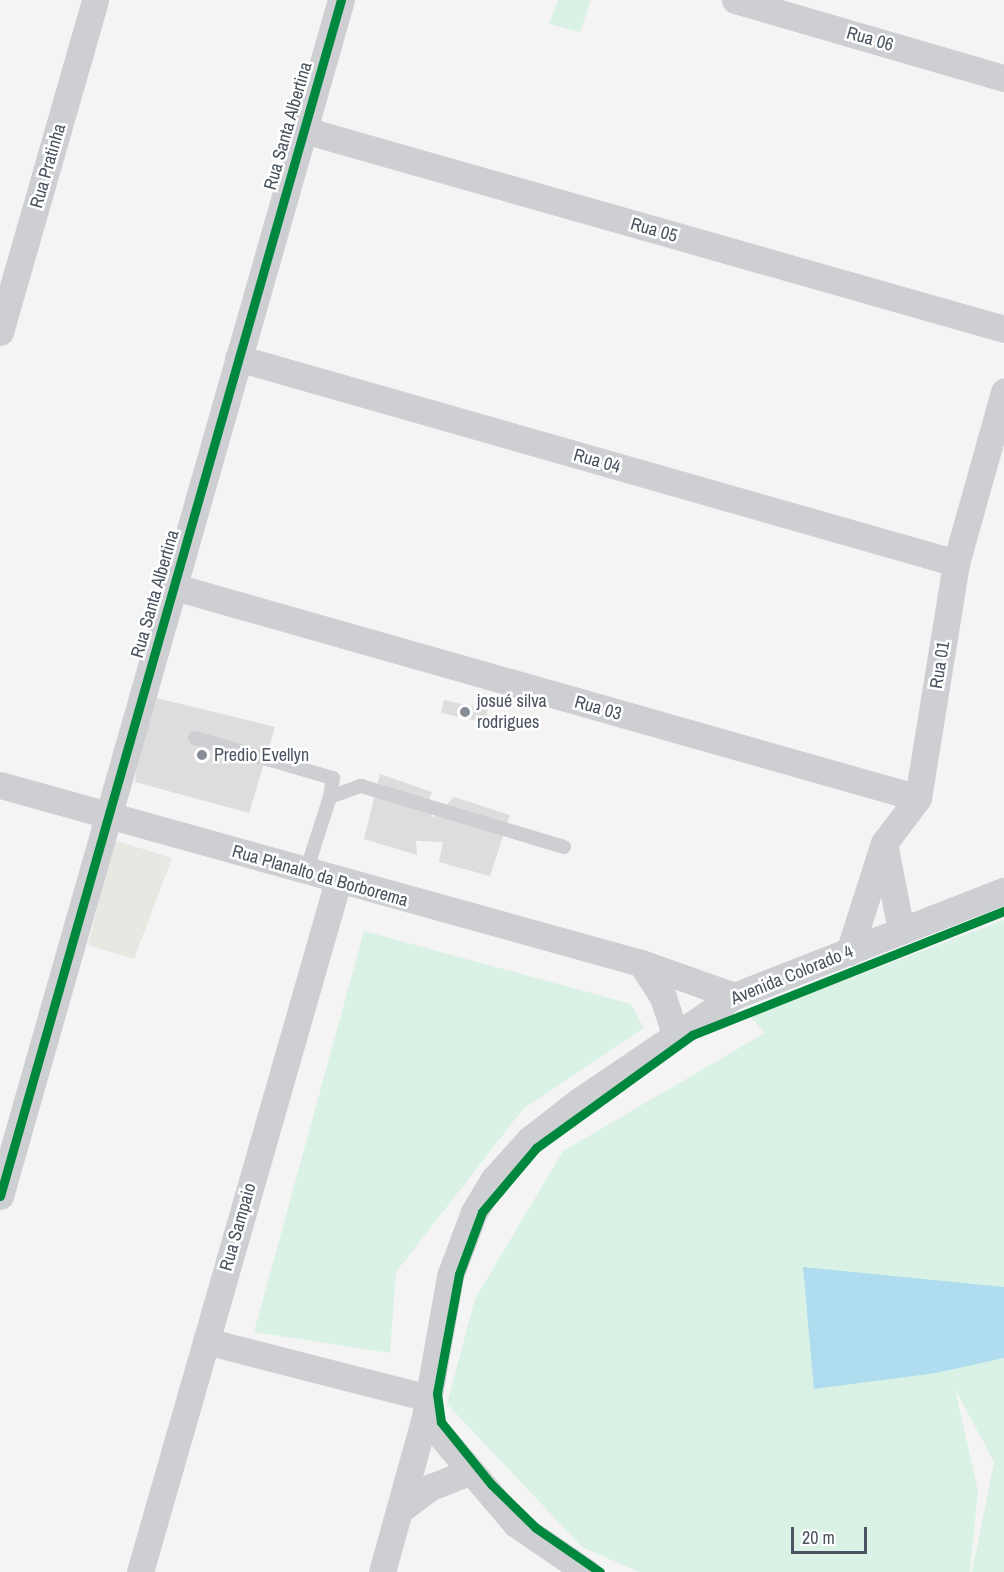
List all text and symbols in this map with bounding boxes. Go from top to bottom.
street label: Rua 06 [844,22,896,56]
street label: Rua Santa Albertina [259,59,317,193]
street label: Rua Pratinha [26,121,70,211]
street label: Rua 05 [628,213,680,247]
street label: Rua 04 [571,444,623,478]
street label: Rua Santa Albertina [126,527,184,661]
street label: Rua 01 [926,640,954,690]
place label: josué silva rodrigues [477,691,547,734]
street label: Rua 03 [572,691,624,725]
marker: josué silva rodrigues [458,705,472,719]
place label: Predio Evellyn [214,744,309,766]
marker: Predio Evellyn [195,748,209,762]
street label: Rua Planalto da Borborema [229,841,411,911]
street label: Avenida Colorado 4 [728,941,856,1009]
street label: Rua Sampaio [215,1181,261,1273]
scale bar [794,1515,870,1553]
text: 20 m [802,1525,835,1550]

